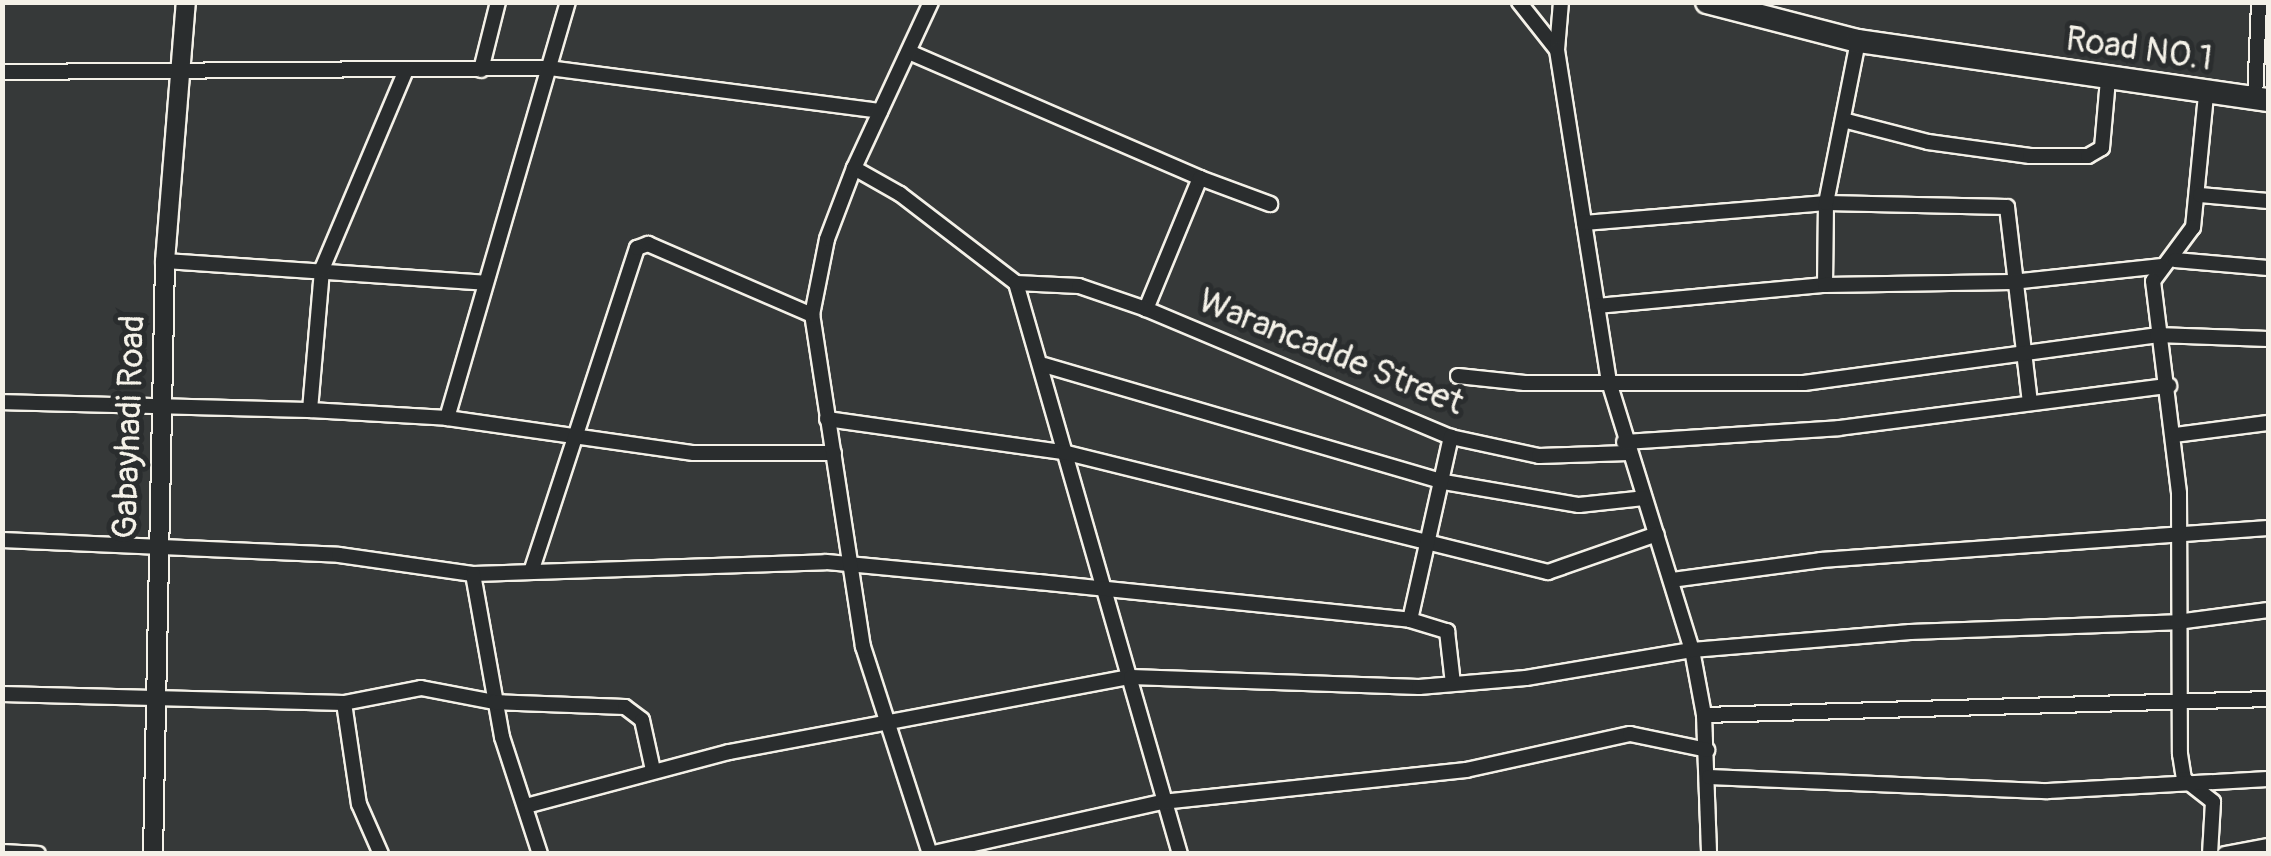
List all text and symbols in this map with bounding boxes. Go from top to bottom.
street label: Road NO.1 [2063,18,2215,80]
street label: Warancadde Street [1192,280,1470,424]
street label: Gabayhadi Road [104,314,154,540]

